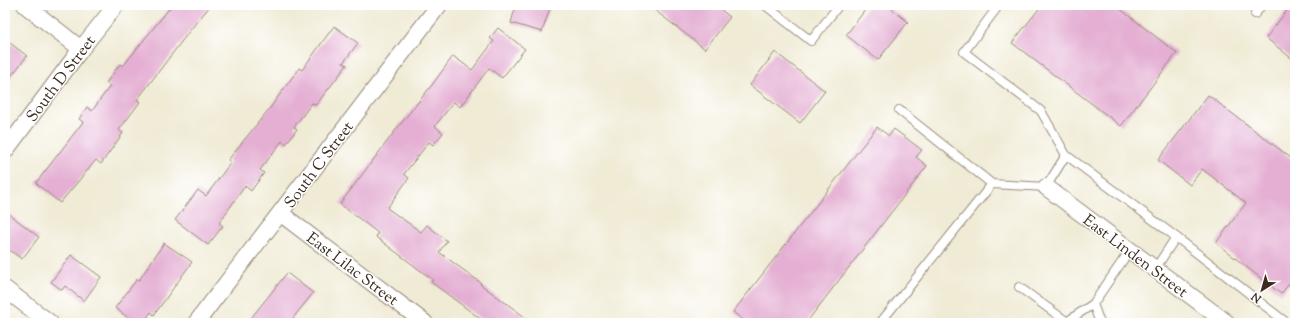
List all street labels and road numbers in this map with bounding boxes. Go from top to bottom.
street label: South D Street [22,31,103,128]
street label: South C Street [280,117,361,214]
street label: East Linden Street [1077,210,1192,304]
street label: East Lilac Street [301,228,403,313]

